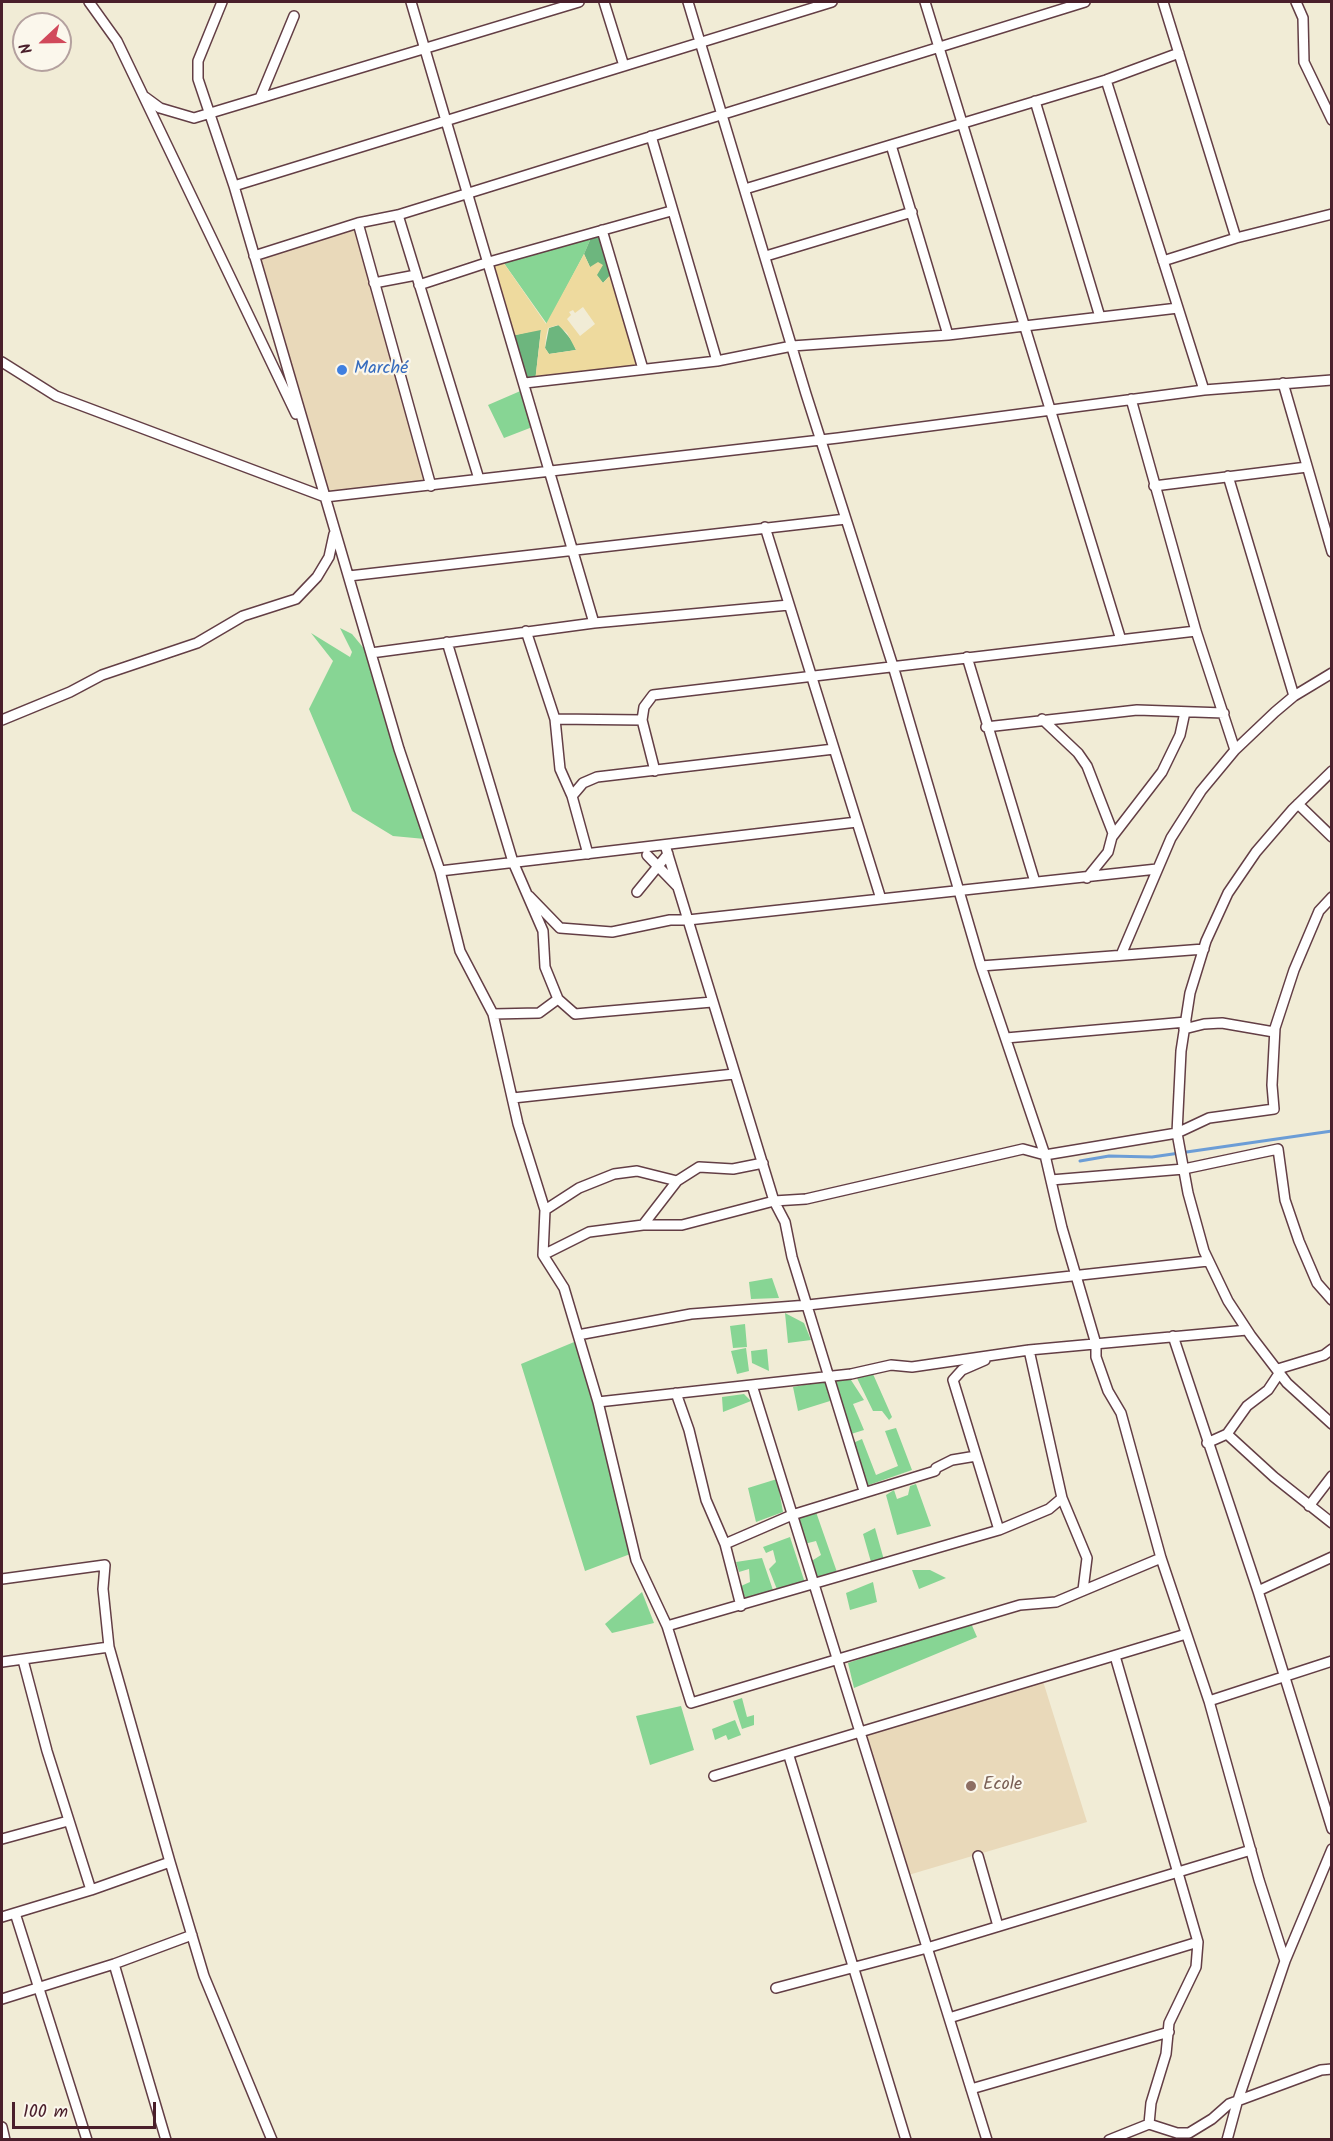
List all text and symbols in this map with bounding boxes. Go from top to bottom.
north arrow [12,12,72,72]
text: N [13,39,40,58]
place label: Marché [354,359,408,381]
marker: Marché [335,363,349,377]
place label: Ecole [983,1775,1022,1797]
marker: Ecole [964,1779,978,1793]
scale bar [15,2090,159,2128]
text: 100 m [23,2098,68,2127]

